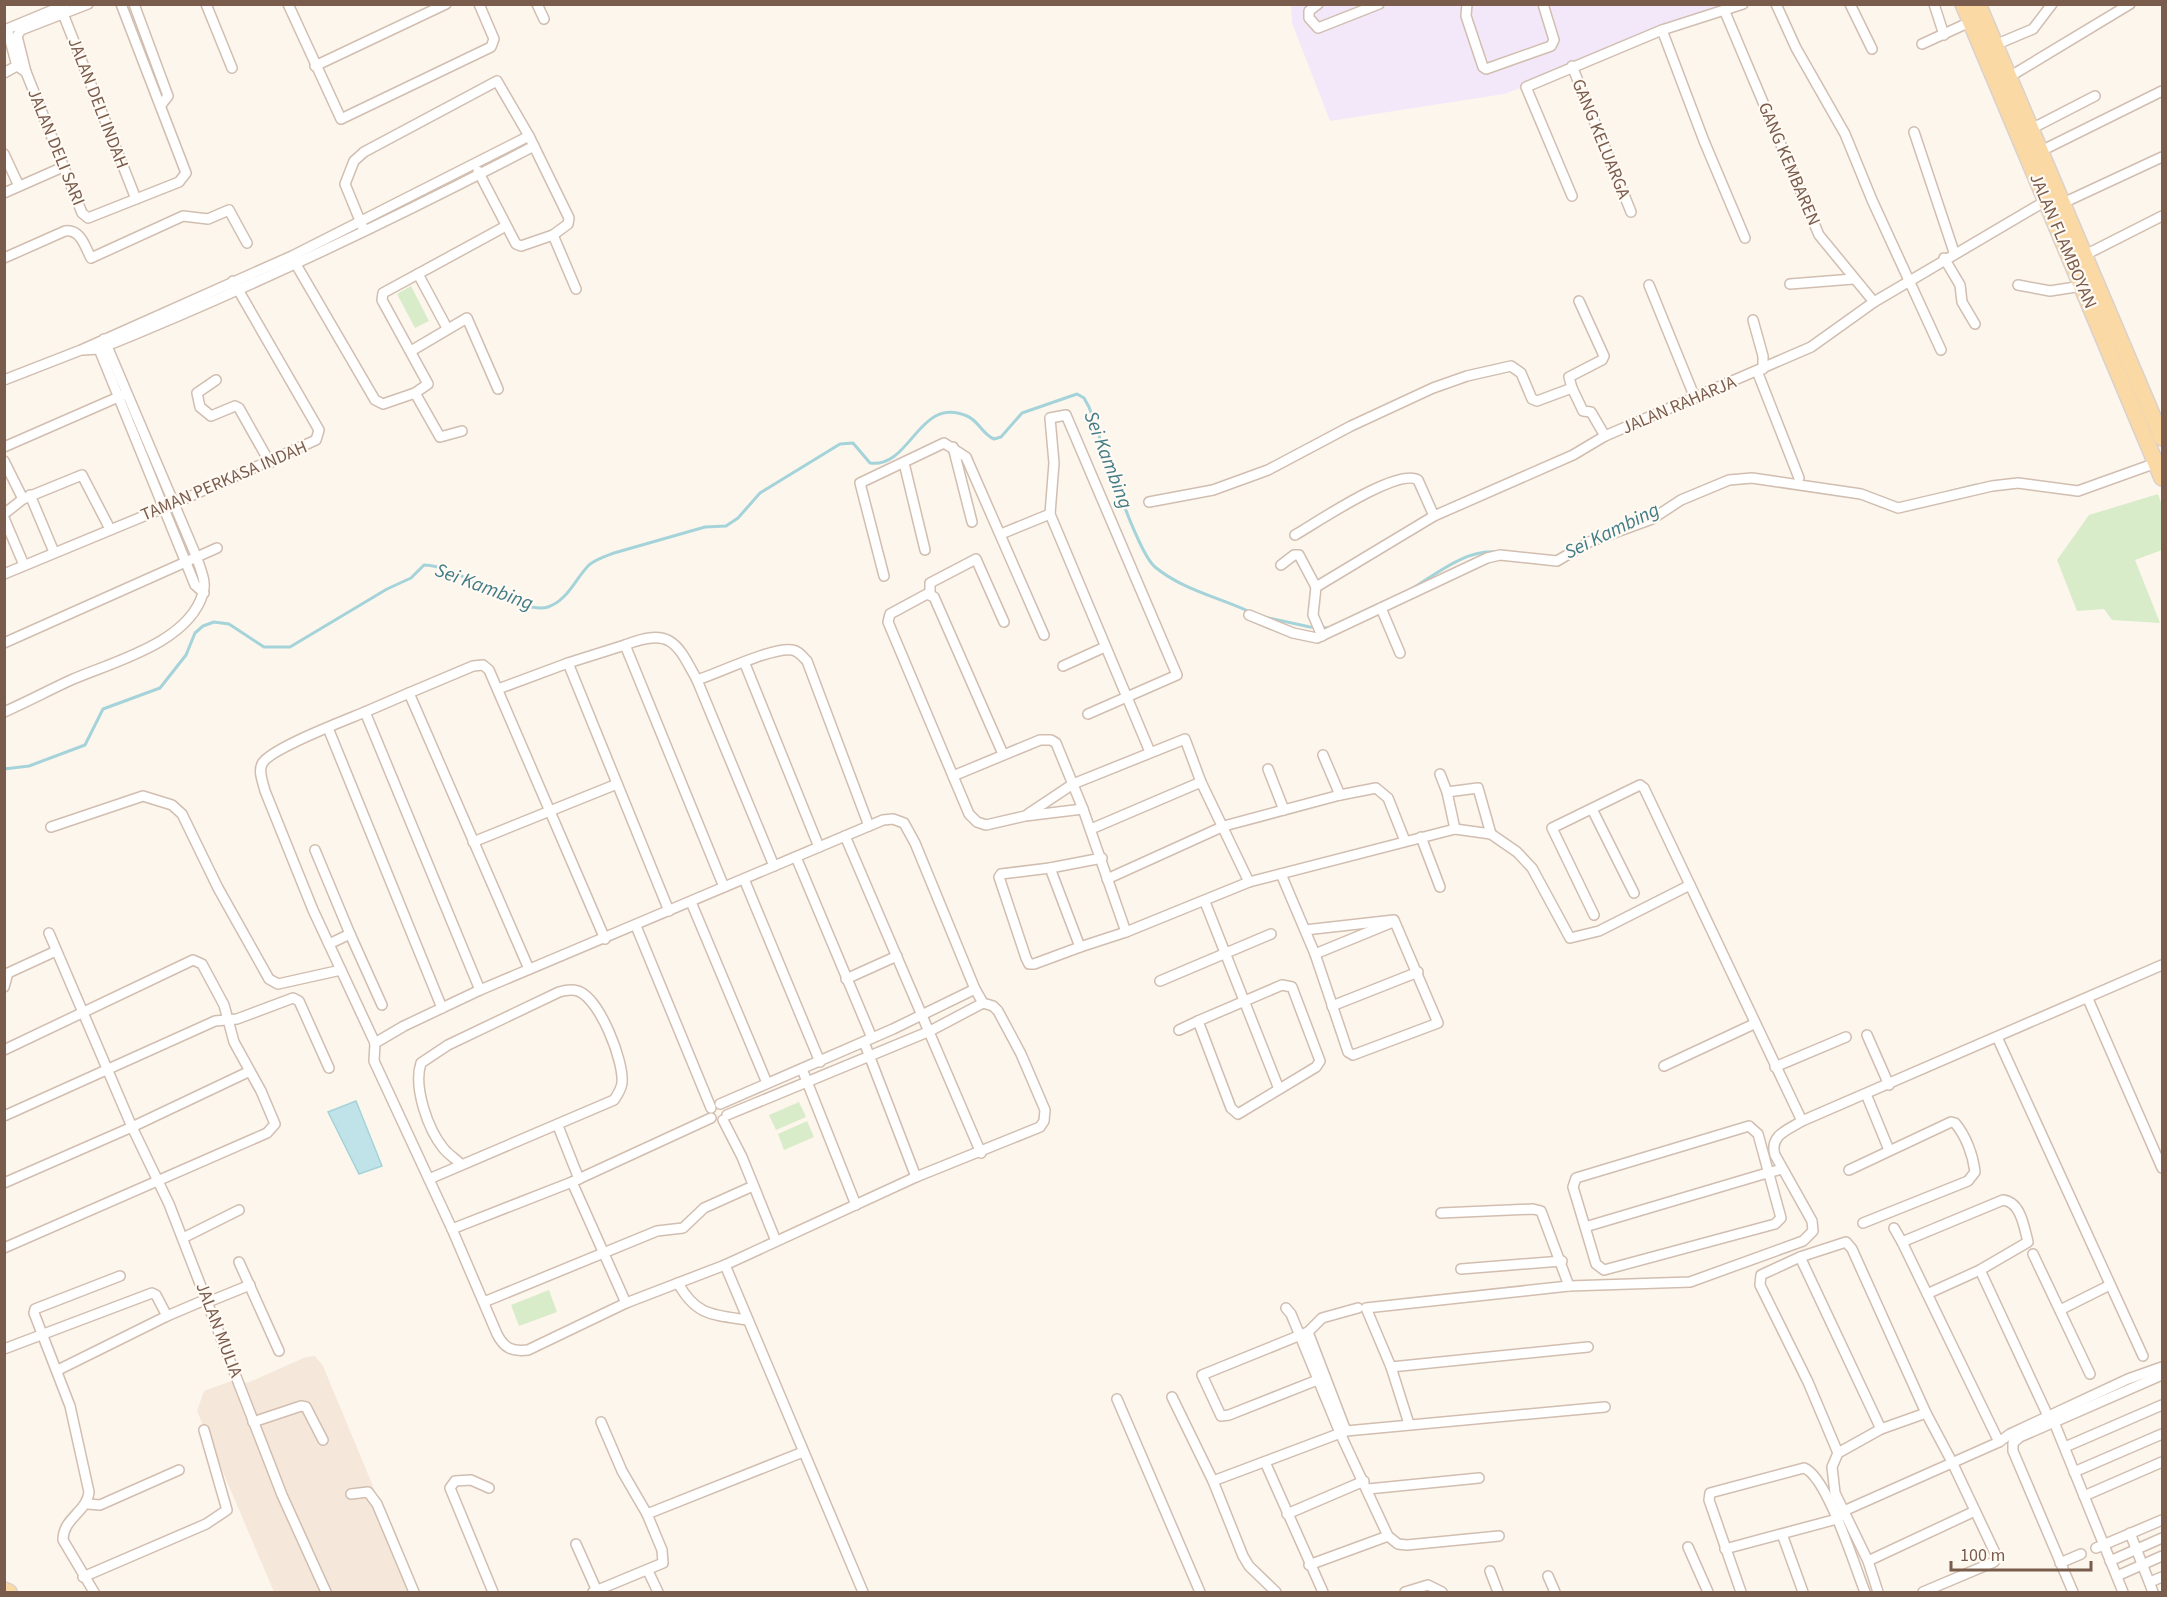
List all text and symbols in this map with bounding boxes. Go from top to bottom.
street label: JALAN DELI INDAH [61,34,135,172]
street label: GANG KELUARGA [1566,75,1637,203]
street label: JALAN DELI SARI [21,85,91,209]
street label: GANG KEMBAREN [1752,98,1826,230]
street label: JALAN FLAMBOYAN [2023,170,2103,312]
street label: JALAN RAHARJA [1618,370,1740,440]
water label: Sei Kambing [1077,407,1139,513]
street label: TAMAN PERKASA INDAH [137,435,311,527]
water label: Sei Kambing [1560,496,1664,566]
water label: Sei Kambing [431,556,537,618]
street label: JALAN MULIA [189,1279,249,1381]
scale bar [1951,1534,2090,1572]
text: 100 m [1960,1543,2005,1568]

